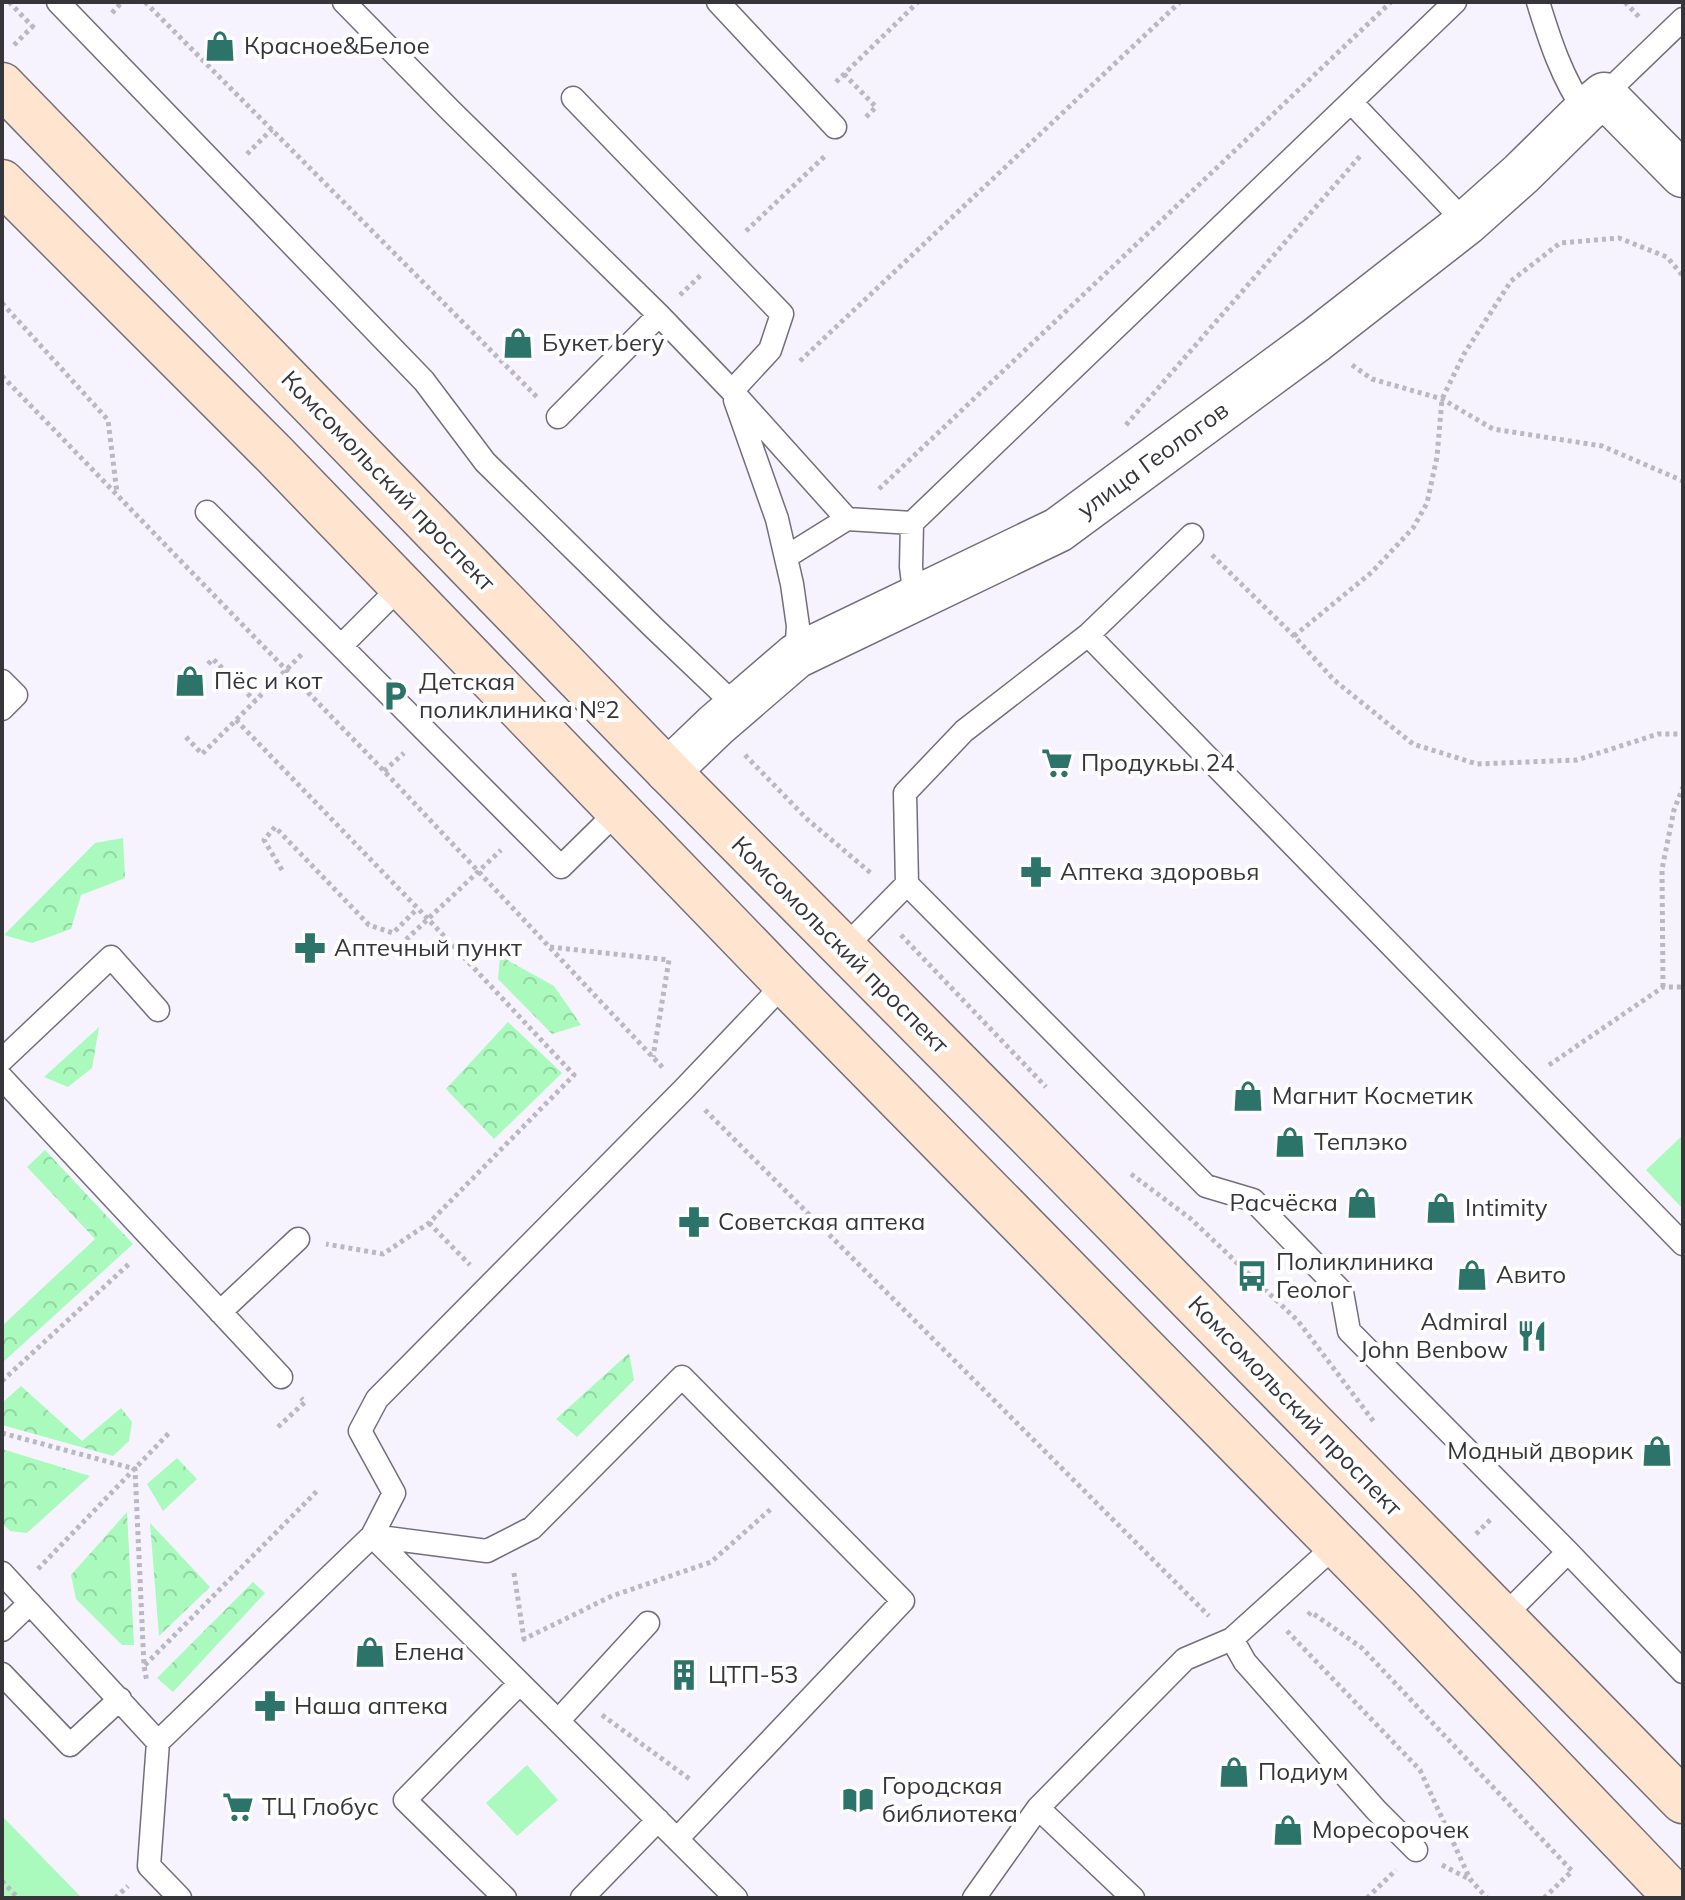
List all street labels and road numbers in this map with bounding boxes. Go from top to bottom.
street label: Комсомольский проспект [275,364,502,597]
street label: улица Геологов [1071,394,1234,524]
street label: Комсомольский проспект [726,829,956,1059]
street label: Комсомольский проспект [1182,1289,1409,1522]

